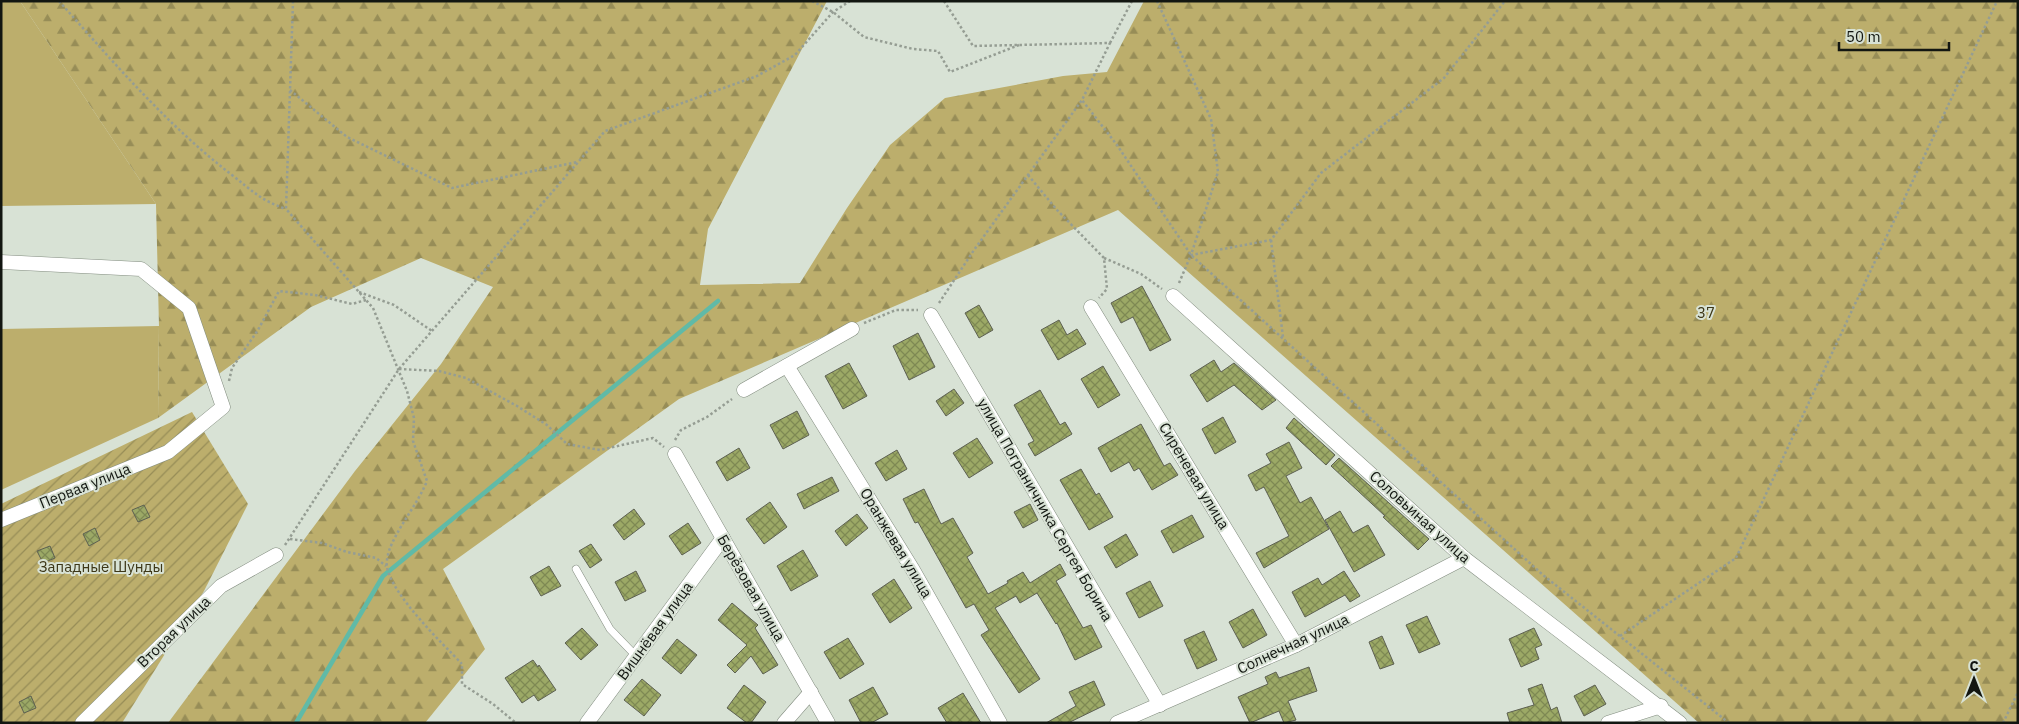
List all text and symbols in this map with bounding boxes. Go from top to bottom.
scale bar [1839,20,1949,52]
text: 50 m [1846,27,1881,46]
park label: 37 [1697,303,1715,322]
street label: улица Пограничника Сергея Борина [974,395,1117,625]
street label: Сиреневая улица [1155,419,1234,533]
street label: Первая улица [36,459,133,512]
street label: Соловьиная улица [1366,466,1475,567]
street label: Оранжевая улица [856,484,937,601]
street label: Берёзовая улица [713,531,790,644]
park label: Западные Шунды [39,557,163,576]
street label: Вишнёвая улица [613,578,697,684]
street label: Вторая улица [133,592,214,671]
street label: Солнечная улица [1234,609,1352,678]
north arrow [1949,654,1999,704]
text: С [1969,657,1979,675]

